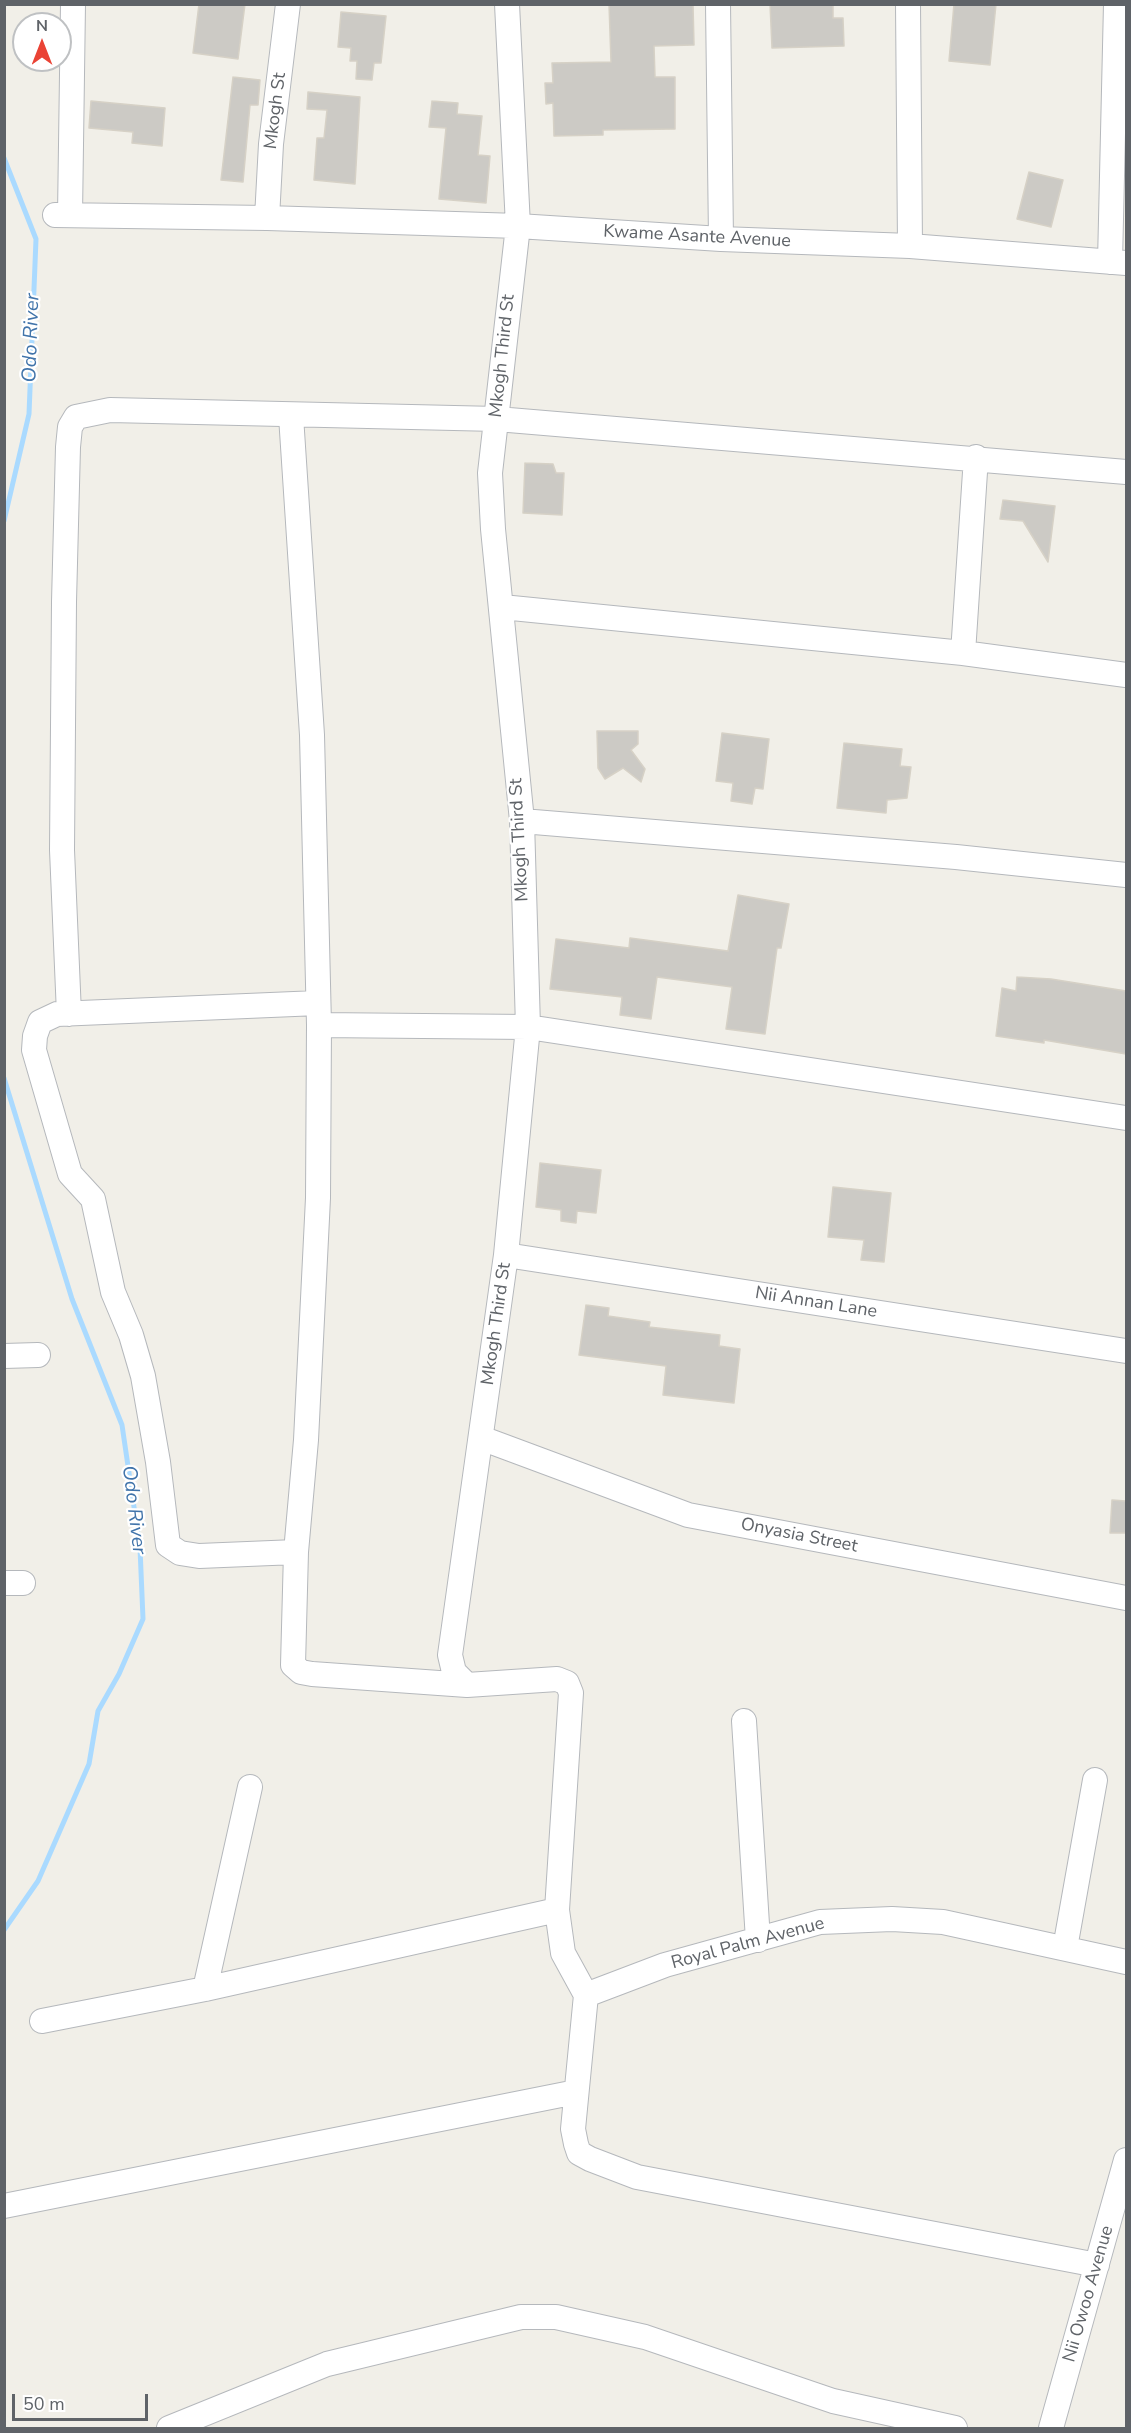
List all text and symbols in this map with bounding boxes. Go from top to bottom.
north arrow [12,12,72,72]
text: N [36,15,48,37]
street label: Mkogh St [261,72,291,150]
street label: Kwame Asante Avenue [603,221,791,253]
water label: Odo River [18,293,46,383]
street label: Mkogh Third St [486,293,520,419]
street label: Mkogh Third St [506,778,534,902]
street label: Mkogh Third St [478,1261,516,1387]
street label: Nii Annan Lane [753,1283,879,1323]
water label: Odo River [116,1464,150,1556]
street label: Onyasia Street [739,1514,859,1558]
street label: Royal Palm Avenue [669,1913,827,1975]
street label: Nii Owoo Avenue [1059,2223,1119,2365]
scale bar [15,2382,152,2420]
text: 50 m [23,2392,65,2416]

